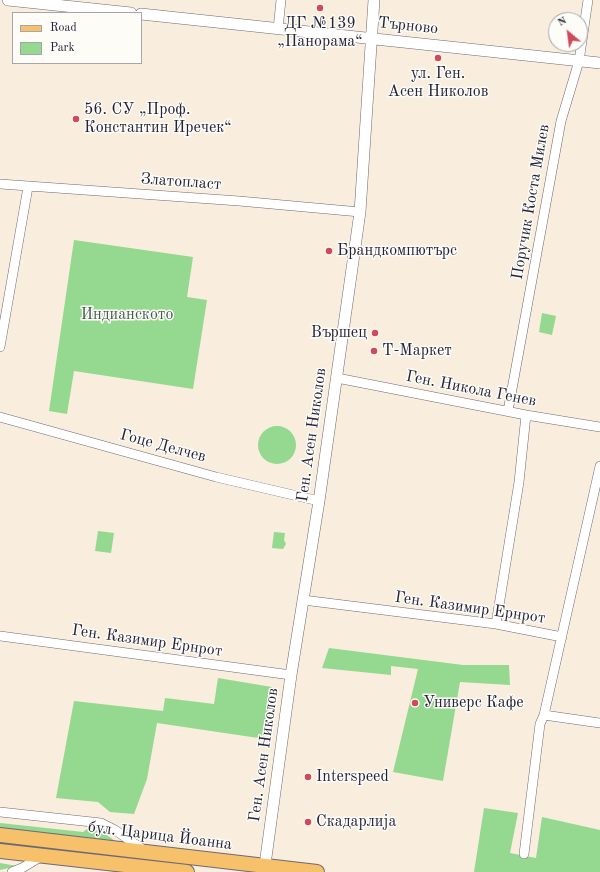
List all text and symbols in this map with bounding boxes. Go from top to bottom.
marker: ДГ №139 „Панорама“ [315,3,325,13]
legend [12,12,142,64]
north arrow [548,12,588,52]
street label: Търново [377,13,439,39]
place label: ДГ №139 „Панорама“ [277,14,363,52]
text: N [556,15,569,29]
text: Road [50,22,77,34]
text: Park [50,42,75,54]
marker: ул. Ген. Асен Николов [433,53,443,63]
place label: ул. Ген. Асен Николов [388,64,488,102]
place label: 56. СУ „Проф. Константин Иречек“ [84,100,232,138]
marker: 56. СУ „Проф. Константин Иречек“ [71,114,81,124]
street label: Поручик Коста Милев [508,123,554,281]
street label: Златопласт [140,170,222,194]
place label: Брандкомпютърс [337,241,457,261]
marker: Брандкомпютърс [324,246,334,256]
park label: Индианското [81,305,173,325]
place label: Вършец [311,323,367,343]
marker: Вършец [370,328,380,338]
place label: Т-Маркет [382,341,452,361]
marker: Т-Маркет [369,346,379,356]
street label: Ген. Асен Николов [293,367,331,503]
street label: Ген. Никола Генев [404,367,538,411]
street label: Гоце Делчев [118,425,208,467]
street label: Ген. Казимир Ернрот [393,588,547,628]
street label: Ген. Казимир Ернрот [70,621,224,661]
street label: Ген. Асен Николов [245,687,283,823]
place label: Универс Кафе [423,693,524,713]
marker: Универс Кафе [410,698,420,708]
place label: Interspeed [316,767,389,787]
marker: Interspeed [303,772,313,782]
place label: Скадарлиjа [316,812,396,832]
marker: Скадарлиjа [303,817,313,827]
street label: бул. Царица Йоанна [87,818,233,854]

